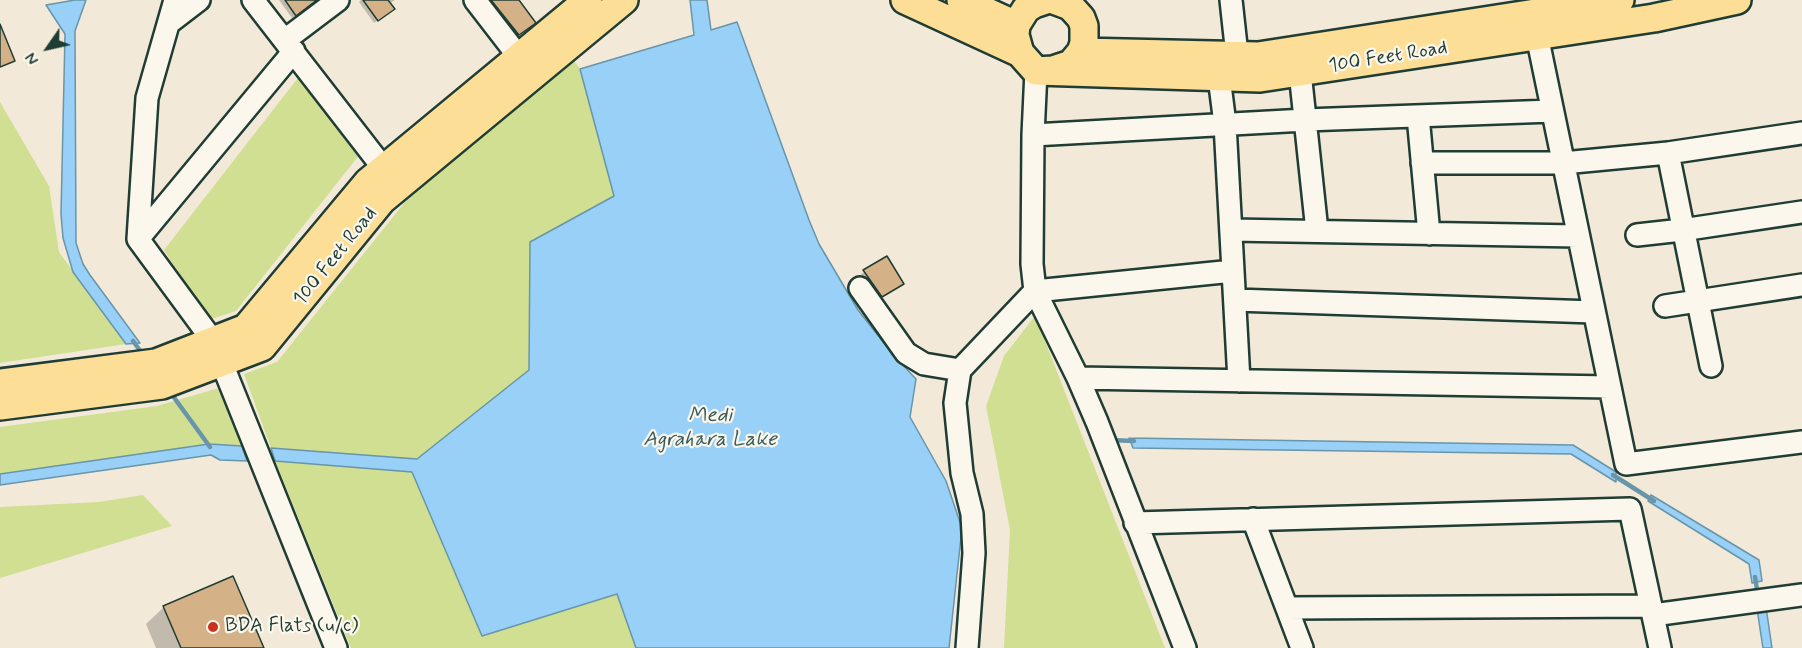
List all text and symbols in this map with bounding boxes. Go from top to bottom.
north arrow [18,18,78,78]
street label: 100 Feet Road [1327,37,1449,79]
text: N [21,48,44,69]
street label: 100 Feet Road [289,203,383,311]
water label: Medi Agrahara Lake [643,404,777,454]
place label: BDA Flats (u/c) [225,615,358,639]
marker: BDA Flats (u/c) [206,620,220,634]

